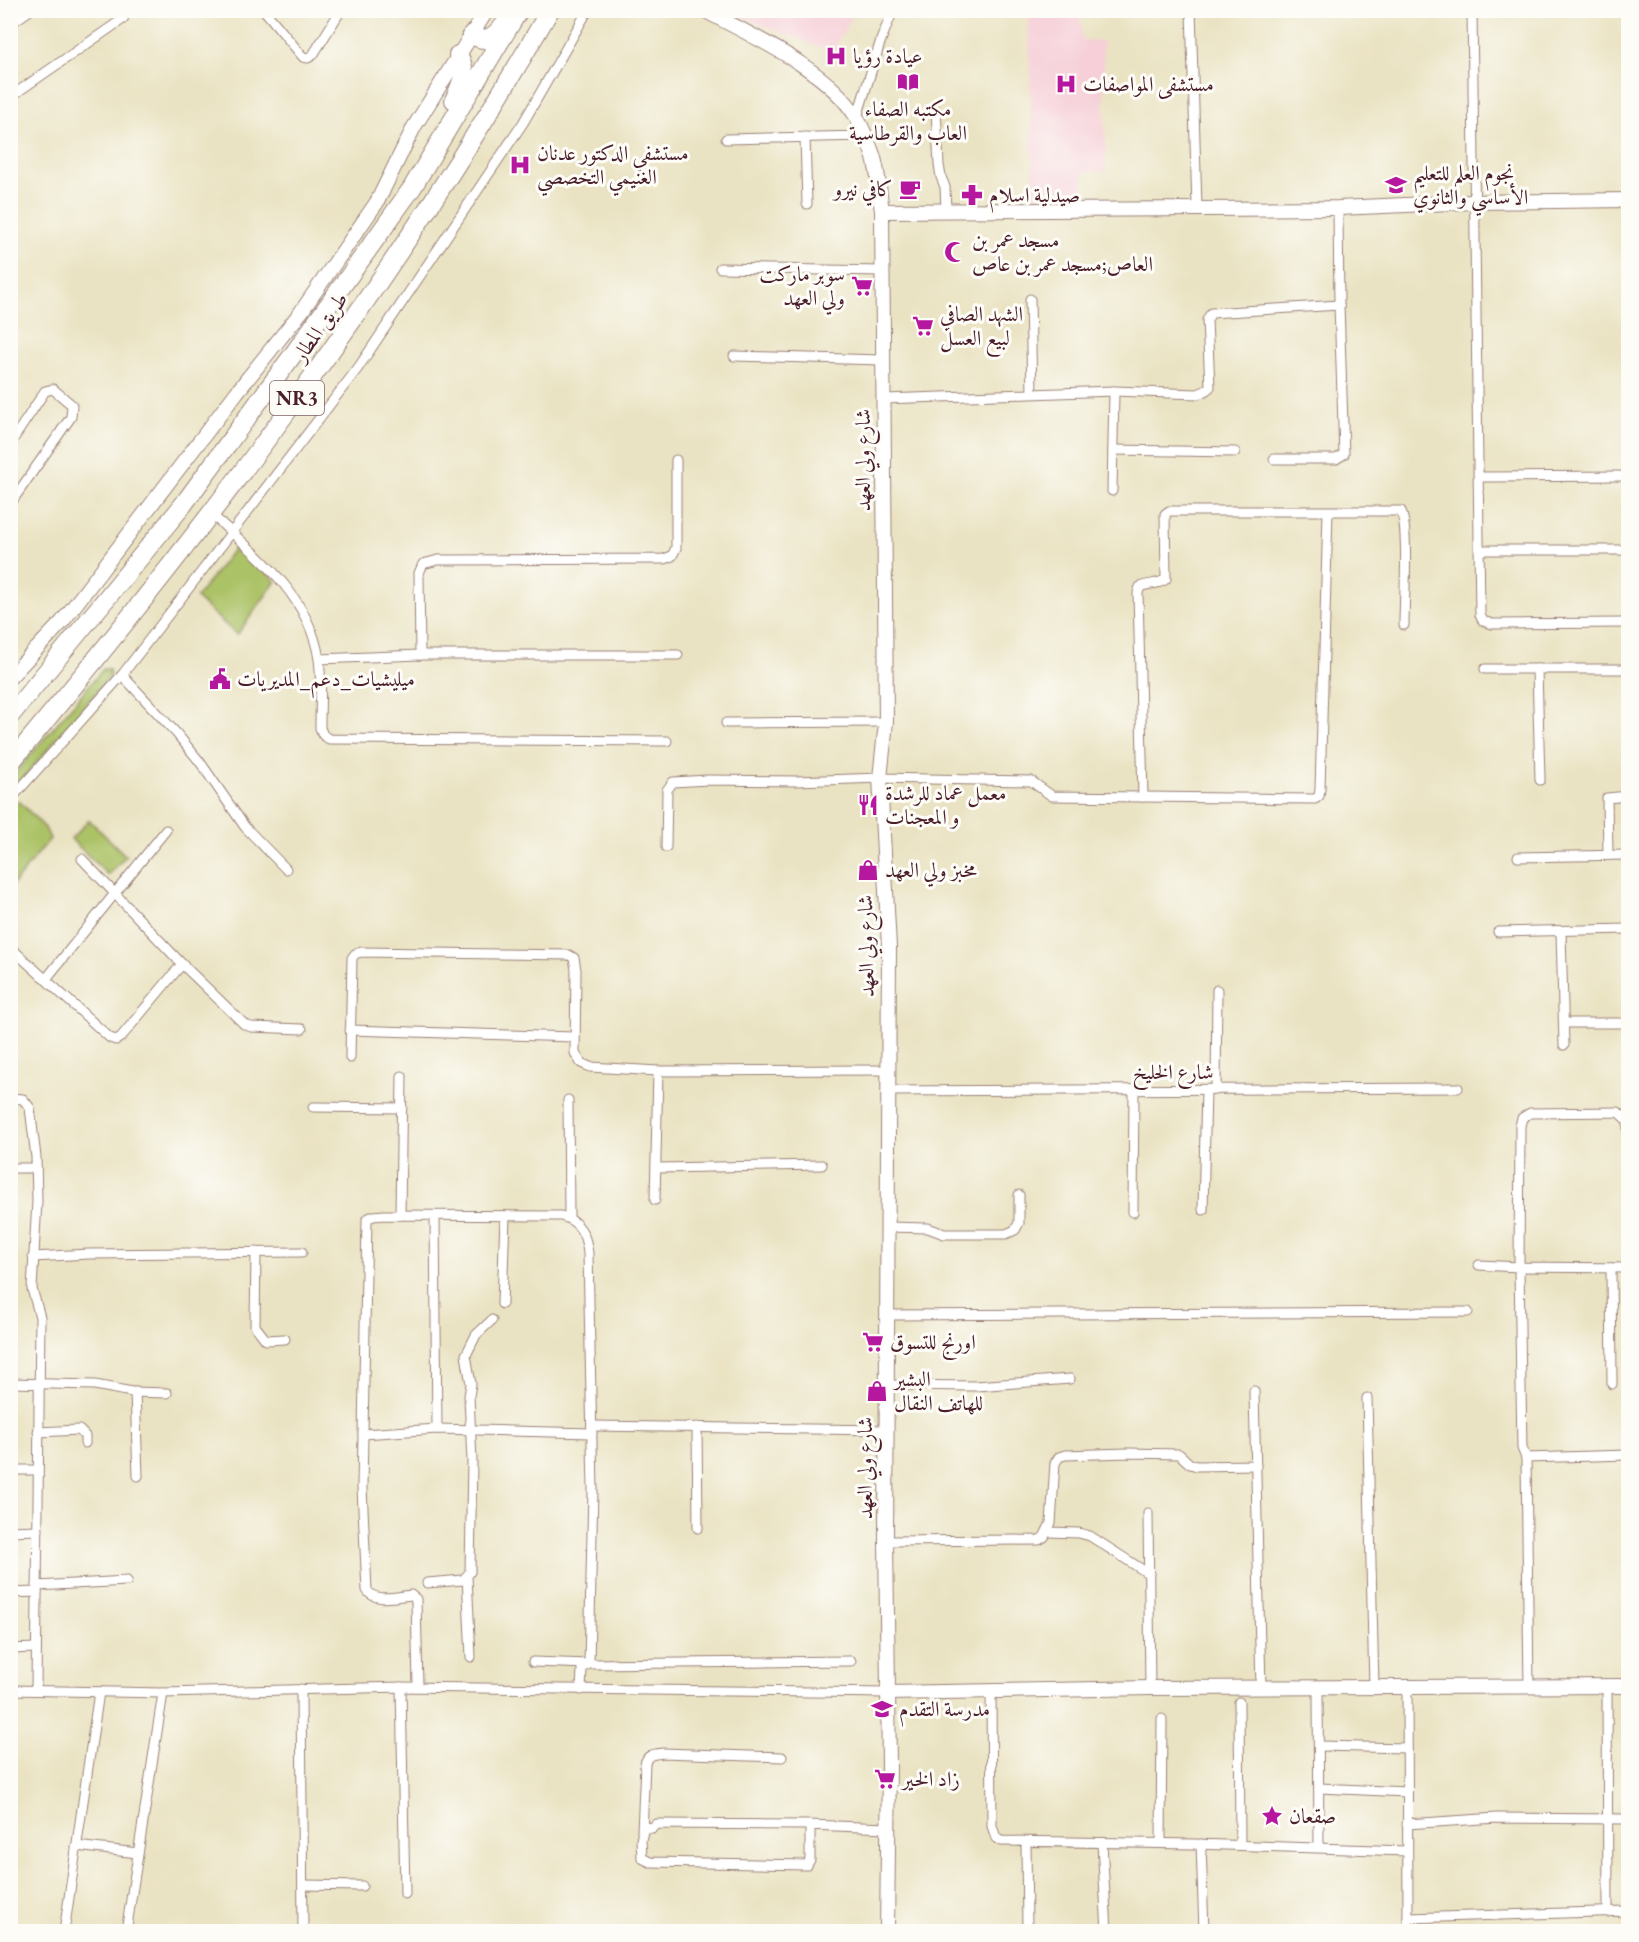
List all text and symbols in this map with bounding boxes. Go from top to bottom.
place label: عيادة رؤيا [853,42,923,69]
hospital icon: عيادة رؤيا [824,44,848,68]
library icon: مكتبه الصفاء العاب والقرطاسية [896,70,920,94]
place label: مستشفى المواصفات [1083,70,1214,99]
hospital icon: مستشفى المواصفات [1054,72,1078,96]
place label: مكتبه الصفاء العاب والقرطاسية [849,95,967,146]
place label: مستشفي الدكتور عدنان الغنيمي التخصصي [537,139,689,197]
hospital icon: مستشفي الدكتور عدنان الغنيمي التخصصي [508,153,532,177]
place label: نجوم العلم للتعليم الأساسي والثانوي [1413,159,1528,217]
school or university icon: نجوم العلم للتعليم الأساسي والثانوي [1384,173,1408,197]
place label: كافي نيرو [832,175,893,206]
cafe icon: كافي نيرو [898,177,922,201]
place label: صيدلية اسلام [989,181,1080,213]
pharmacy icon: صيدلية اسلام [960,183,984,207]
place label: مسجد عمر بن العاص;مسجد عمر بن عاص [972,226,1153,277]
mosque icon: مسجد عمر بن العاص;مسجد عمر بن عاص [943,240,967,264]
place label: سوبر ماركت ولي العهد [759,260,845,315]
supermarket icon: سوبر ماركت ولي العهد [850,274,874,298]
street label: طريق المطار [285,286,353,369]
place label: الشهد الصافي لبيع العسل [940,300,1023,357]
supermarket icon: الشهد الصافي لبيع العسل [911,314,935,338]
road number: NR3 [270,381,324,415]
street label: شارع ولي العهد [849,409,881,511]
place label: ميليشيات_دعم_المديريات [237,665,415,699]
public building icon: ميليشيات_دعم_المديريات [208,667,232,691]
place label: معمل عماد للرشدة و المعجنات [885,779,1006,830]
restaurant icon: معمل عماد للرشدة و المعجنات [856,793,880,817]
place label: مخبز ولي العهد [885,856,977,887]
shop icon: مخبز ولي العهد [856,858,880,882]
street label: شارع ولي العهد [851,895,885,997]
street label: شارع الخليخ [1132,1058,1214,1091]
place label: اورنج للتسوق [890,1328,976,1360]
supermarket icon: اورنج للتسوق [861,1330,885,1354]
place label: البشير للهاتف النقال [892,1365,983,1416]
shop icon: البشير للهاتف النقال [865,1379,889,1403]
street label: شارع ولي العهد [851,1417,883,1519]
place label: مدرسة التقدم [899,1695,990,1727]
school or university icon: مدرسة التقدم [870,1697,894,1721]
place label: زاد الخير [900,1765,960,1792]
supermarket icon: زاد الخير [873,1767,897,1791]
place label: صقعان [1289,1802,1336,1829]
place icon: صقعان [1260,1804,1284,1828]

